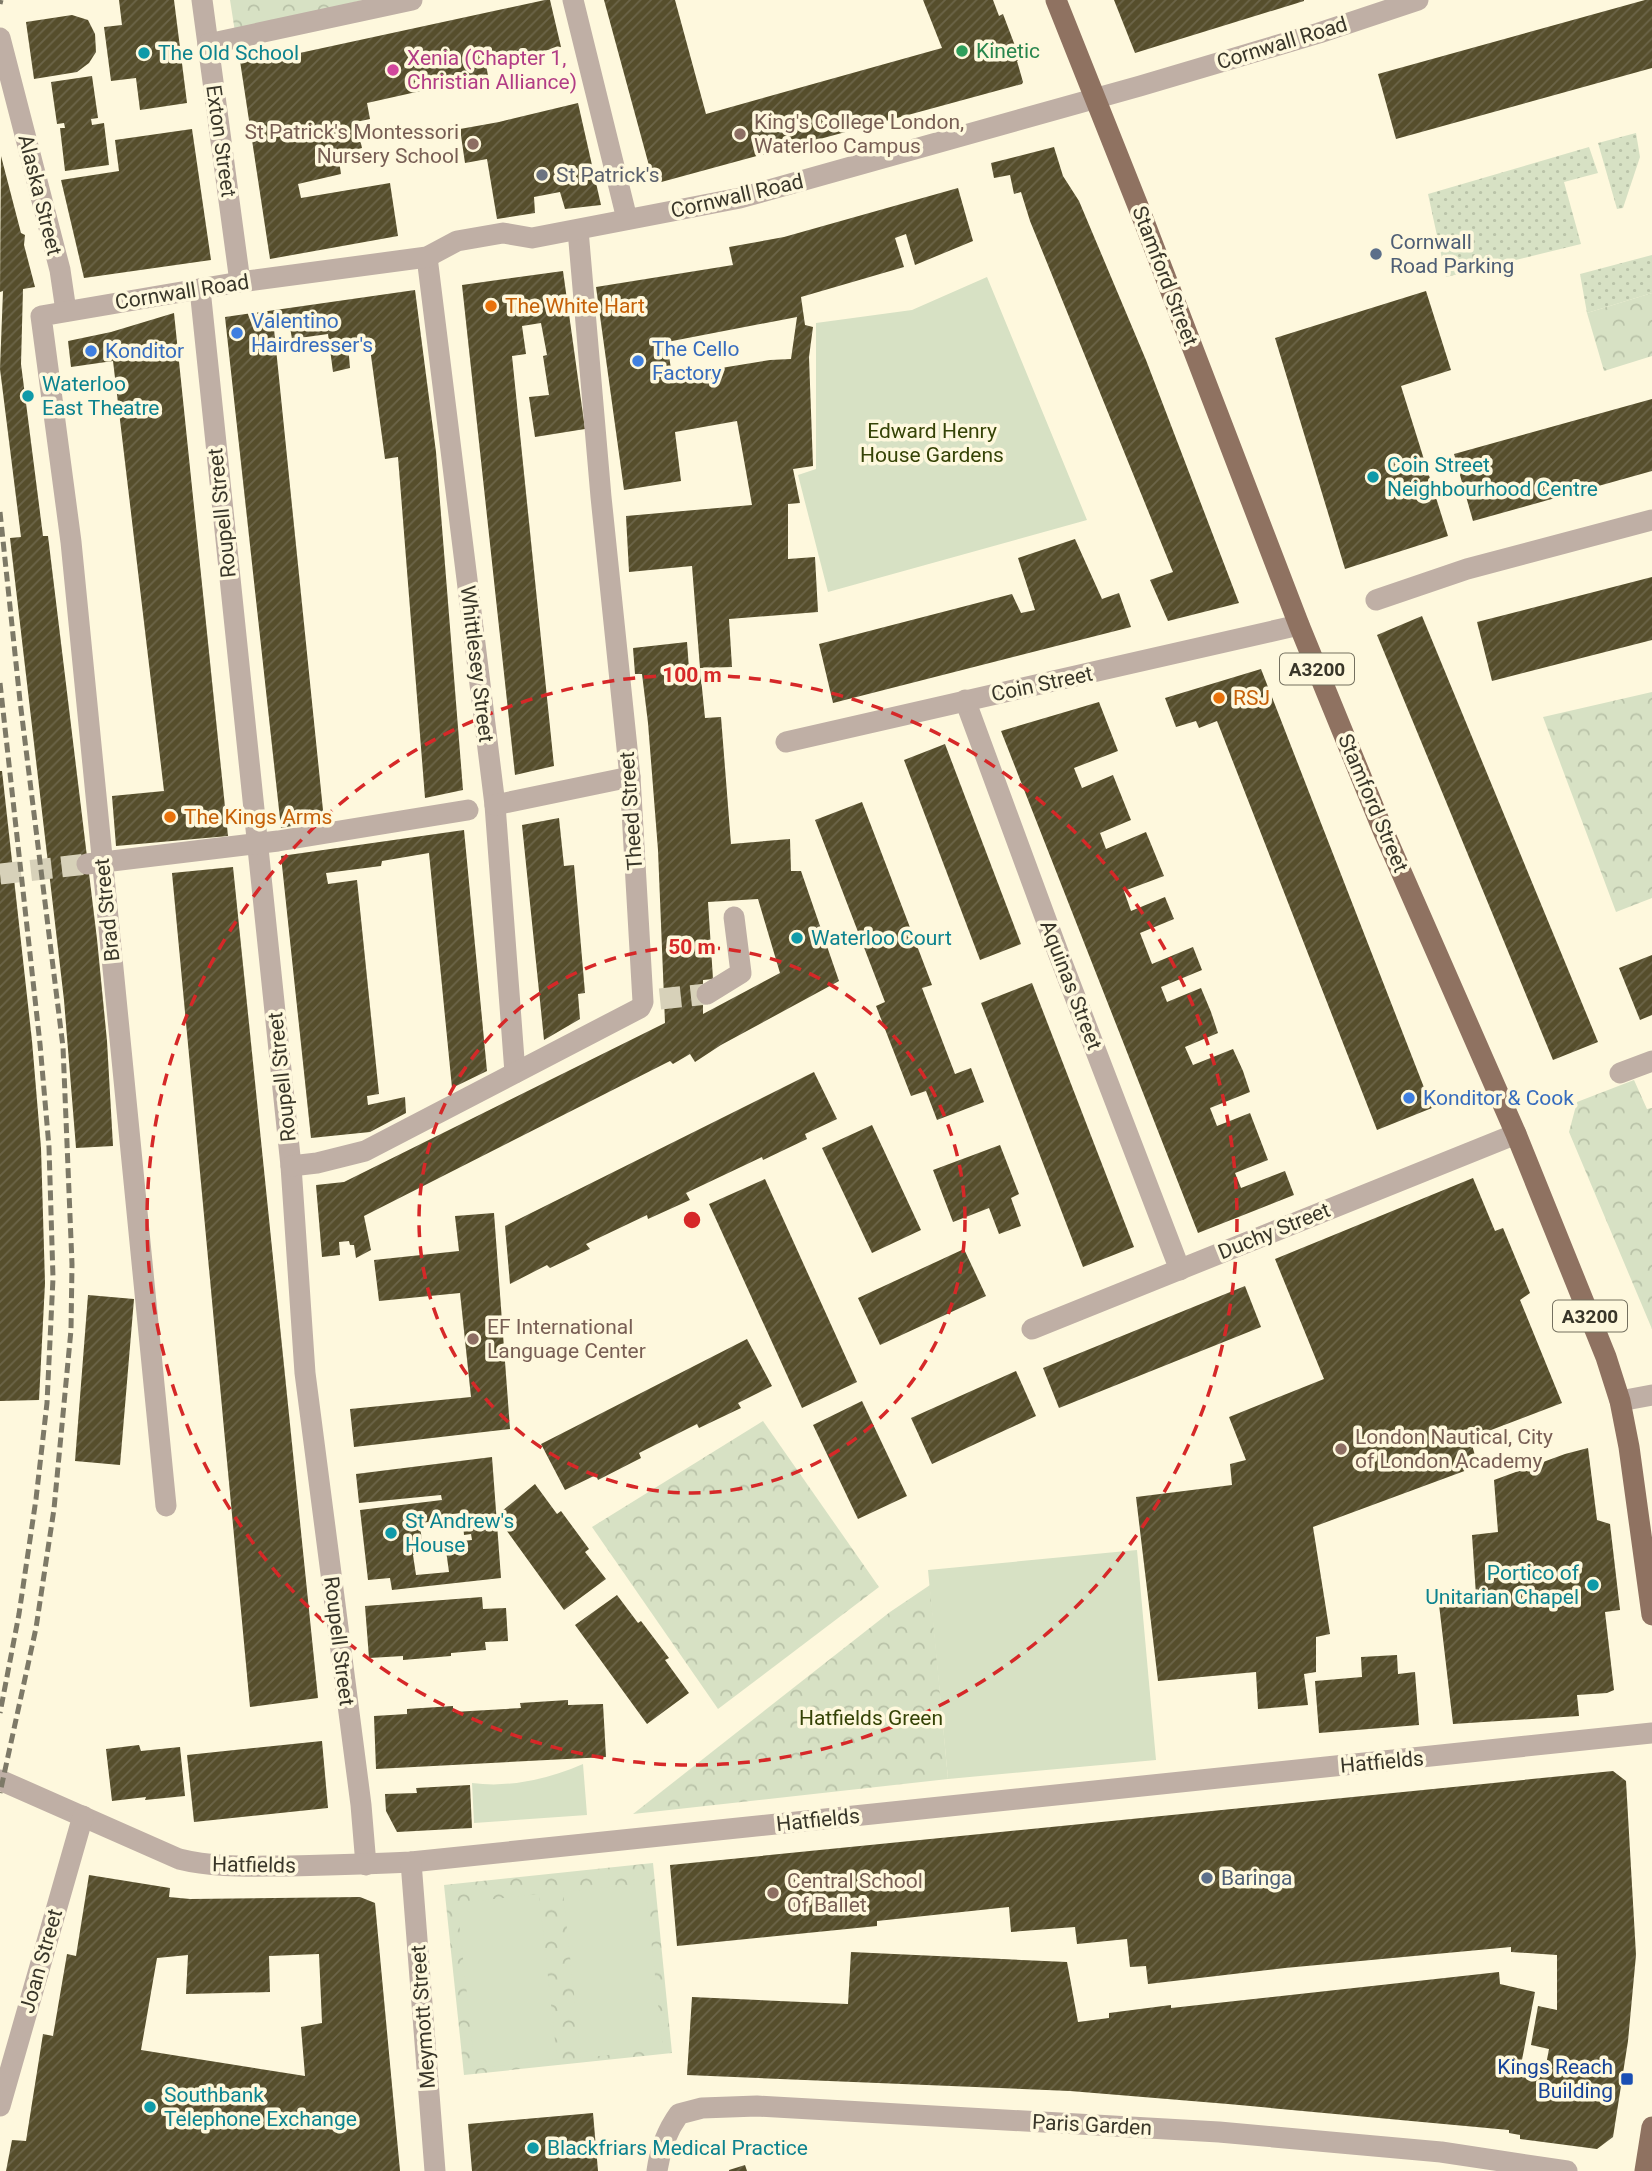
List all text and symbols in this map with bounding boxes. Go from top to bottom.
street label: Cornwall Road [1214,12,1350,74]
place label: Kinetic [976,39,1040,63]
place label: The Old School [158,41,299,65]
marker: Kinetic [954,43,970,59]
marker: The Old School [136,45,152,61]
place label: Xenia (Chapter 1, Christian Alliance) [407,46,577,94]
marker: Xenia (Chapter 1, Christian Alliance) [385,62,401,78]
street label: Exton Street [201,83,241,199]
place label: King's College London, Waterloo Campus [754,110,964,158]
place label: St Patrick's Montessori Nursery School [244,120,459,168]
marker: King's College London, Waterloo Campus [732,126,748,142]
street label: Alaska Street [13,132,67,258]
marker: St Patrick's Montessori Nursery School [465,136,481,152]
place label: St Patrick's [556,163,660,187]
marker: St Patrick's [534,167,550,183]
street label: Cornwall Road [668,169,806,223]
street label: Stamford Street [1127,203,1203,349]
place label: Cornwall Road Parking [1390,230,1514,278]
marker: Cornwall Road Parking [1368,246,1384,262]
street label: Cornwall Road [113,270,251,314]
place label: The White Hart [505,294,645,318]
marker: The White Hart [483,298,499,314]
place label: Valentino Hairdresser's [251,309,373,357]
marker: Valentino Hairdresser's [229,325,245,341]
place label: The Cello Factory [652,337,739,385]
place label: Konditor [105,339,184,363]
marker: Konditor [83,343,99,359]
marker: The Cello Factory [630,353,646,369]
place label: Waterloo East Theatre [42,372,159,420]
marker: Waterloo East Theatre [20,388,36,404]
park label: Edward Henry House Gardens [860,419,1004,467]
street label: Roupell Street [203,447,241,579]
place label: Coin Street Neighbourhood Centre [1387,453,1598,501]
marker: Coin Street Neighbourhood Centre [1365,469,1381,485]
street label: Whittlesey Street [455,584,499,744]
road number: A3200 [1280,654,1354,684]
street label: Coin Street [989,662,1095,706]
text: 100 m [662,663,722,687]
place label: RSJ [1233,686,1270,710]
marker: RSJ [1211,690,1227,706]
street label: Stamford Street [1333,730,1413,876]
street label: Theed Street [615,751,647,871]
place label: The Kings Arms [184,805,332,829]
marker: The Kings Arms [162,809,178,825]
street label: Brad Street [90,857,124,963]
street label: Aquinas Street [1035,917,1107,1053]
place label: Waterloo Court [811,926,952,950]
marker: Waterloo Court [789,930,805,946]
text: 50 m [668,935,716,959]
street label: Roupell Street [263,1011,301,1143]
place label: Konditor & Cook [1423,1086,1574,1110]
marker: Konditor & Cook [1401,1090,1417,1106]
street label: Duchy Street [1215,1198,1334,1264]
centre of rings [680,1208,704,1232]
road number: A3200 [1553,1300,1627,1332]
place label: EF International Language Center [487,1315,646,1363]
marker: EF International Language Center [465,1331,481,1347]
place label: London Nautical, City of London Academy [1355,1425,1553,1473]
marker: London Nautical, City of London Academy [1333,1441,1349,1457]
place label: St Andrew's House [405,1509,514,1557]
marker: St Andrew's House [383,1525,399,1541]
place label: Portico of Unitarian Chapel [1425,1561,1580,1609]
street label: Roupell Street [319,1575,359,1707]
marker: Portico of Unitarian Chapel [1585,1577,1601,1593]
park label: Hatfields Green [799,1706,943,1730]
street label: Hatfields [1339,1746,1425,1778]
street label: Hatfields [775,1804,861,1836]
street label: Hatfields [212,1852,296,1878]
place label: Baringa [1221,1866,1293,1890]
place label: Central School Of Ballet [787,1869,923,1917]
marker: Baringa [1199,1870,1215,1886]
marker: Central School Of Ballet [765,1885,781,1901]
street label: Joan Street [15,1906,67,2016]
street label: Meymott Street [406,1944,440,2090]
place label: Kings Reach Building [1497,2055,1613,2103]
marker: Kings Reach Building [1619,2071,1635,2087]
place label: Southbank Telephone Exchange [164,2083,357,2131]
marker: Southbank Telephone Exchange [142,2099,158,2115]
street label: Paris Garden [1031,2110,1153,2140]
place label: Blackfriars Medical Practice [547,2136,808,2160]
marker: Blackfriars Medical Practice [525,2140,541,2156]

